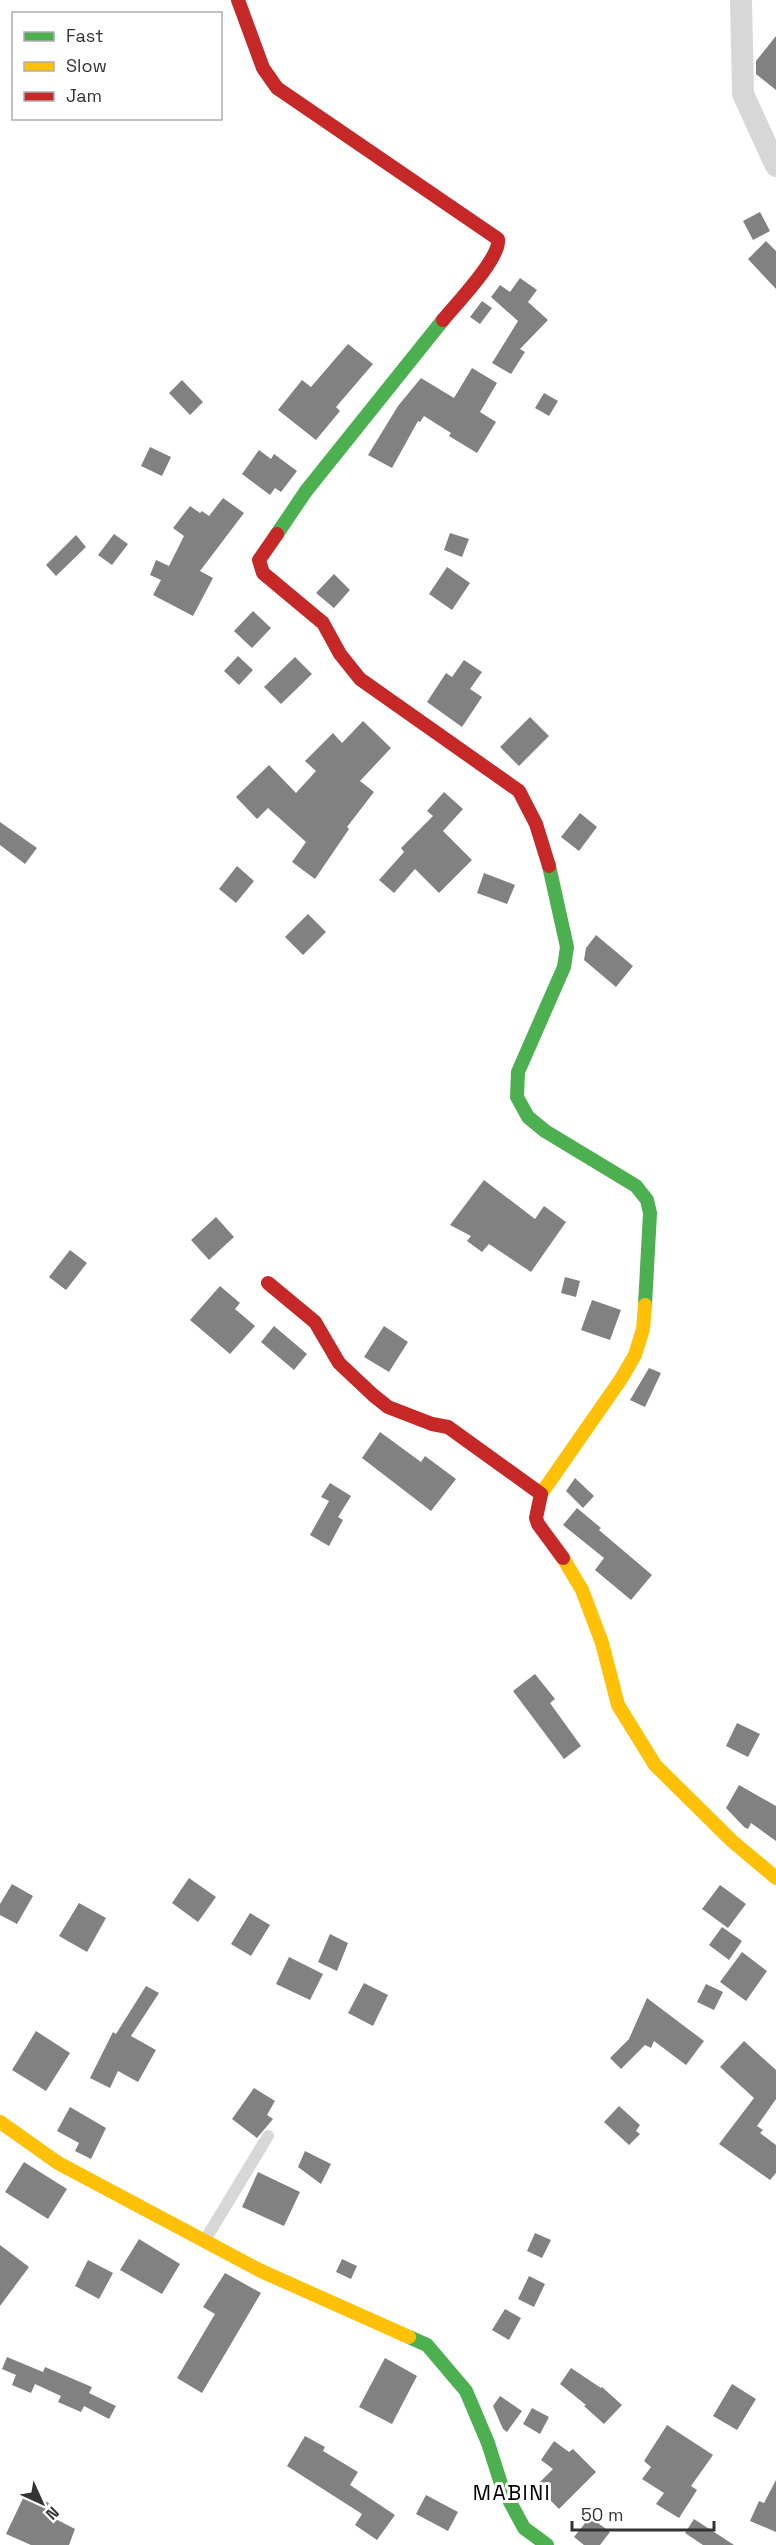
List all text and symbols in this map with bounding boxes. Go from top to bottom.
legend [12,12,222,120]
text: Fast [66,24,103,47]
text: Slow [66,54,107,77]
text: Jam [66,84,102,107]
north arrow [12,2473,72,2533]
district label: MABINI [473,2479,551,2506]
scale bar [572,2494,714,2532]
text: N [41,2502,63,2524]
text: 50 m [581,2503,623,2526]

